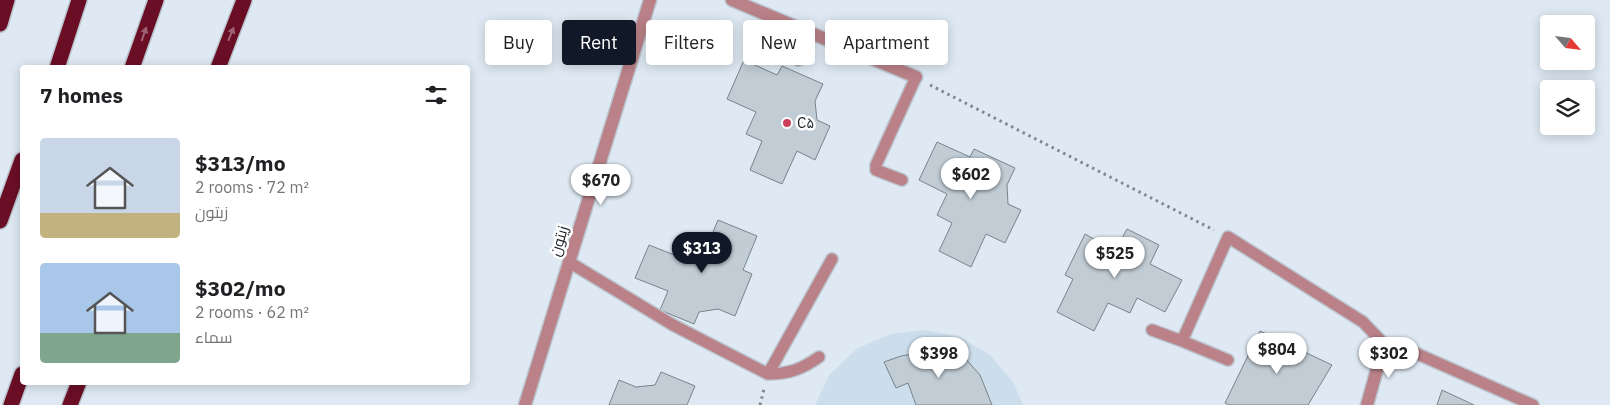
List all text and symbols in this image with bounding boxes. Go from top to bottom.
north arrow [1540,15,1595,70]
map controls [1540,15,1595,135]
chip: Buy [485,20,552,65]
chip: Rent [562,20,636,65]
chip: Filters [646,20,733,65]
chip: New [743,20,815,65]
chip: Apartment [825,20,948,65]
one-way arrow [141,26,148,41]
one-way arrow [227,26,235,41]
button: layers [1540,80,1595,135]
text: 7 homes [40,81,123,109]
icon: filters [422,81,450,109]
place label: C۵ [797,113,815,132]
marker: C۵ [781,117,793,129]
text: $313/mo [195,149,286,177]
icon: home [80,158,140,218]
pin: $602 [941,158,1001,200]
pin: $670 [571,164,631,206]
text: $602 [952,164,990,184]
text: $670 [582,170,620,190]
text: 2 rooms · 72 m² [195,177,309,197]
text: زیتون [195,202,228,222]
street label: زیتون [545,223,573,259]
pin: $313 [672,232,732,274]
pin: $525 [1085,236,1145,279]
text: $313 [683,238,721,258]
text: $525 [1096,243,1134,263]
text: $302/mo [195,274,286,302]
icon: home [80,283,140,343]
text: 2 rooms · 62 m² [195,302,309,322]
text: سماء [195,327,232,347]
pin: $804 [1247,332,1307,375]
pin: $398 [909,336,969,379]
pin: $302 [1359,336,1419,379]
text: $804 [1258,339,1296,359]
text: $398 [920,343,958,363]
text: $302 [1370,343,1408,363]

